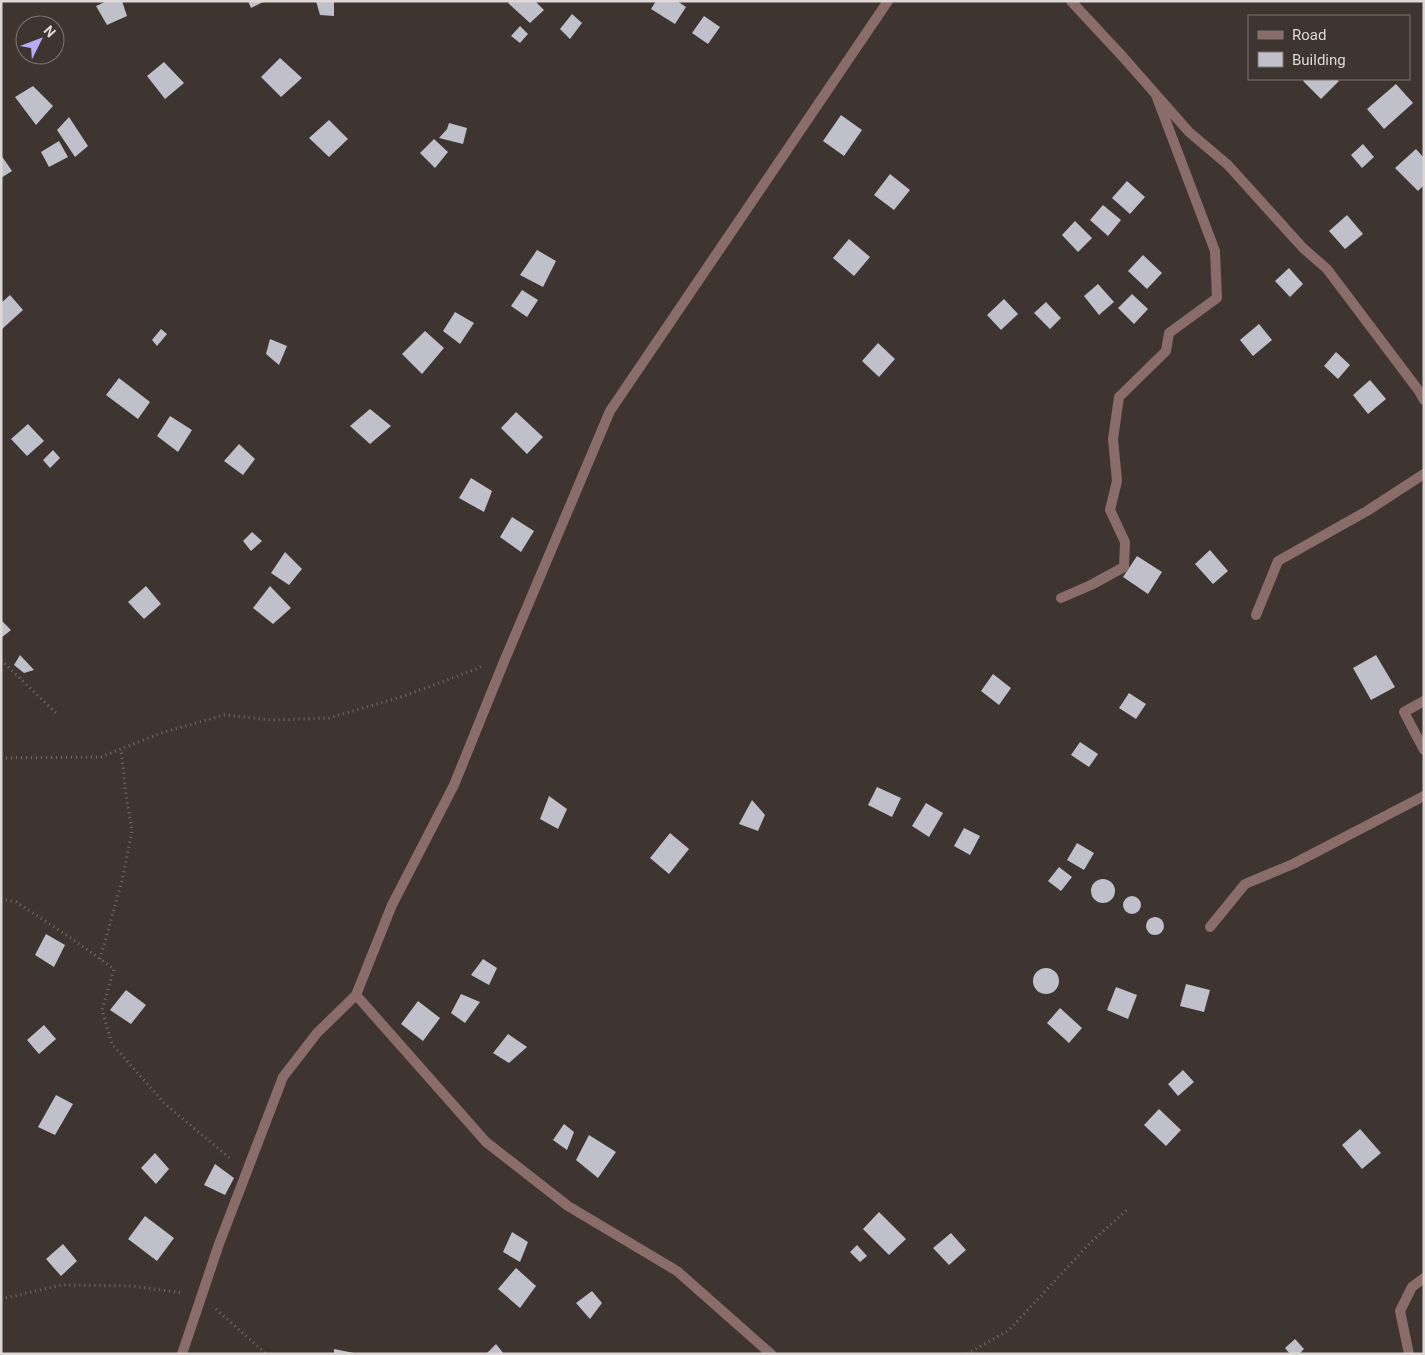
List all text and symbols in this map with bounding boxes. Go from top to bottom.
north arrow [15,15,65,65]
legend [1248,15,1410,80]
text: N [40,22,59,40]
text: Road [1292,26,1326,44]
text: Building [1292,51,1346,69]

